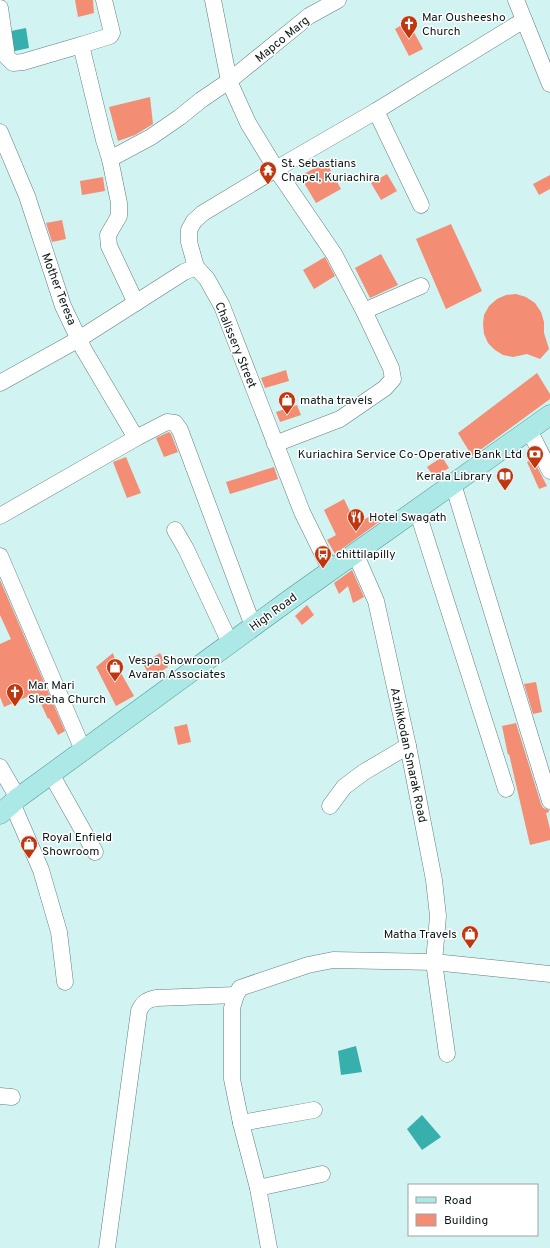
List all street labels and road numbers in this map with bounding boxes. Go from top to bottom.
street label: Mapco Marg [252,13,313,67]
street label: Mother Teresa [37,251,79,328]
street label: Chalissery Street [210,300,260,391]
street label: High Road [246,590,301,636]
street label: Azhikkodan Smarak Road [386,686,430,824]

